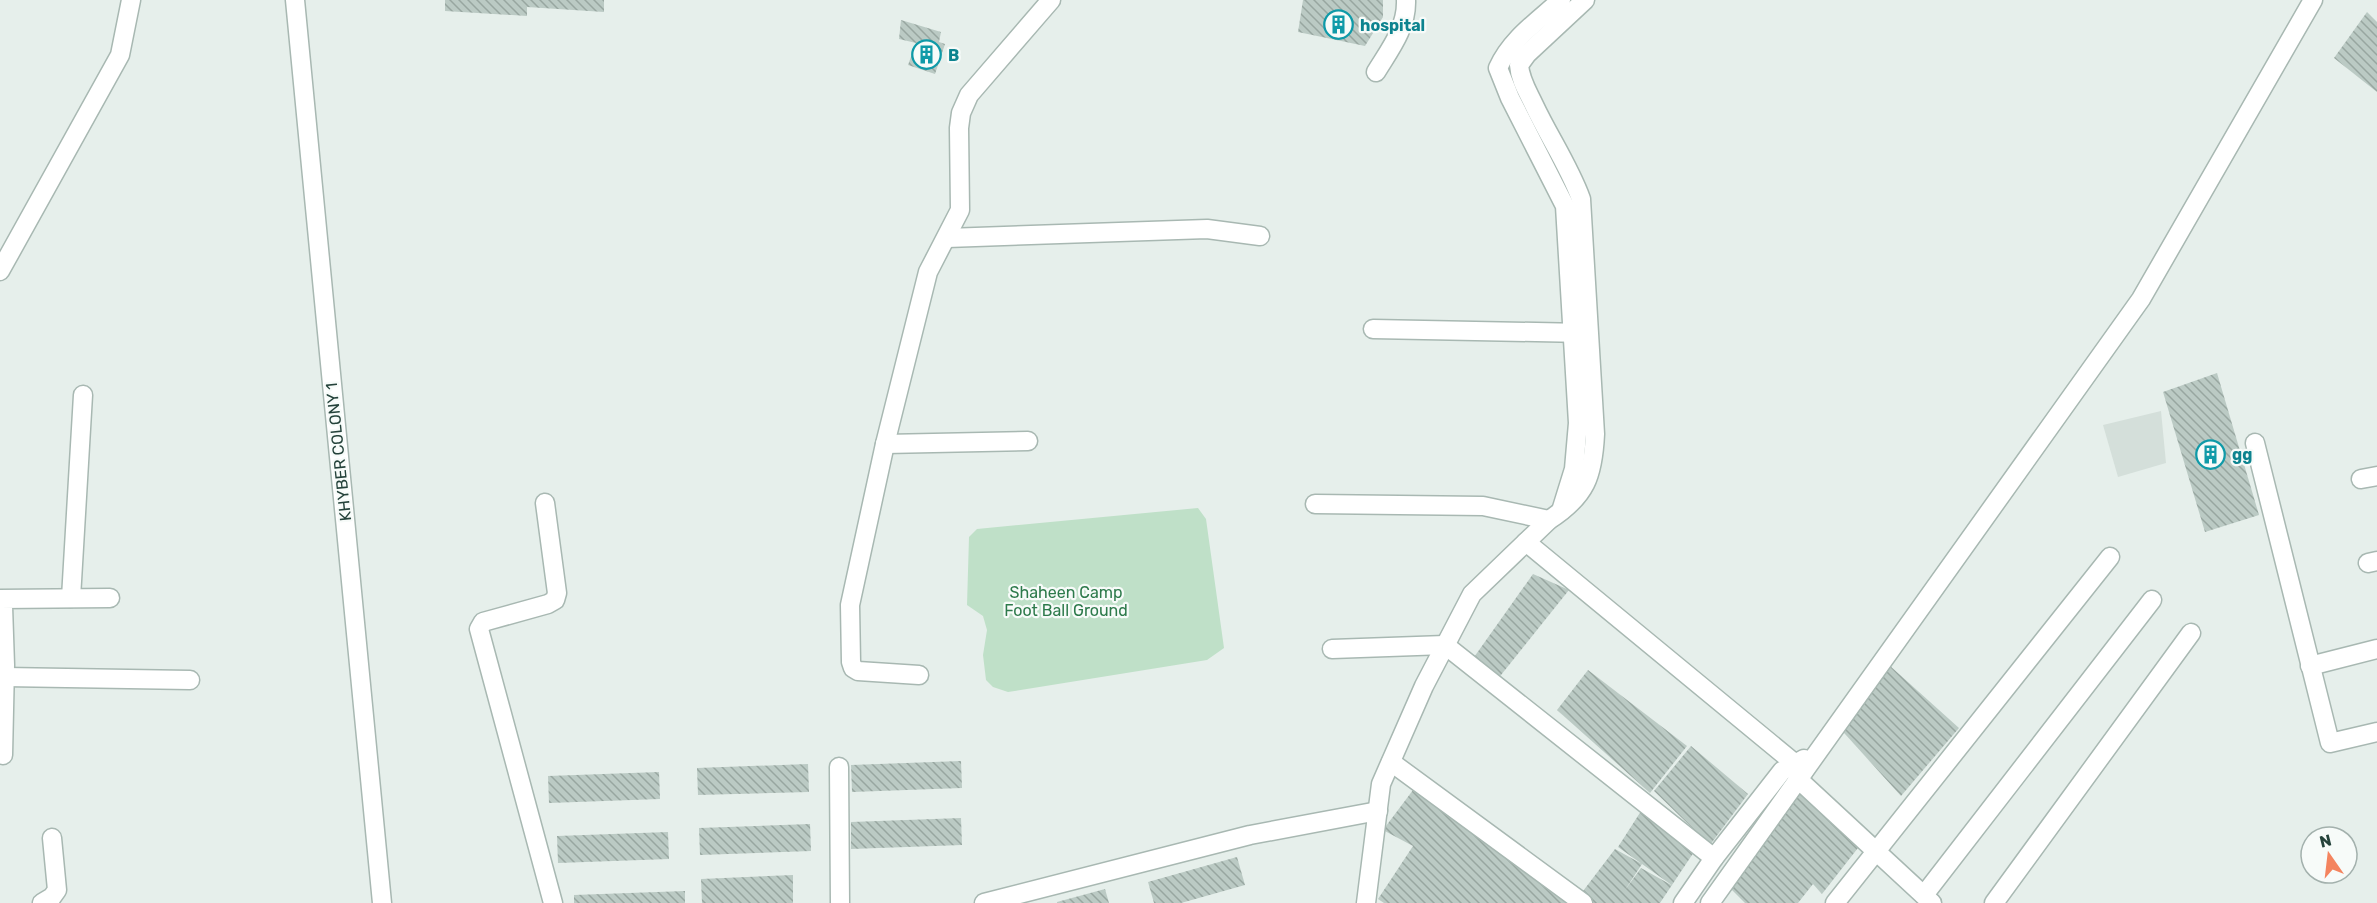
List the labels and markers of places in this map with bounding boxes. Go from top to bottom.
building icon: hospital [1323,9,1355,41]
place label: hospital [1360,16,1425,35]
building icon: B [911,39,943,71]
place label: B [948,46,959,65]
building icon: gg [2195,438,2227,470]
place label: gg [2232,445,2252,464]

